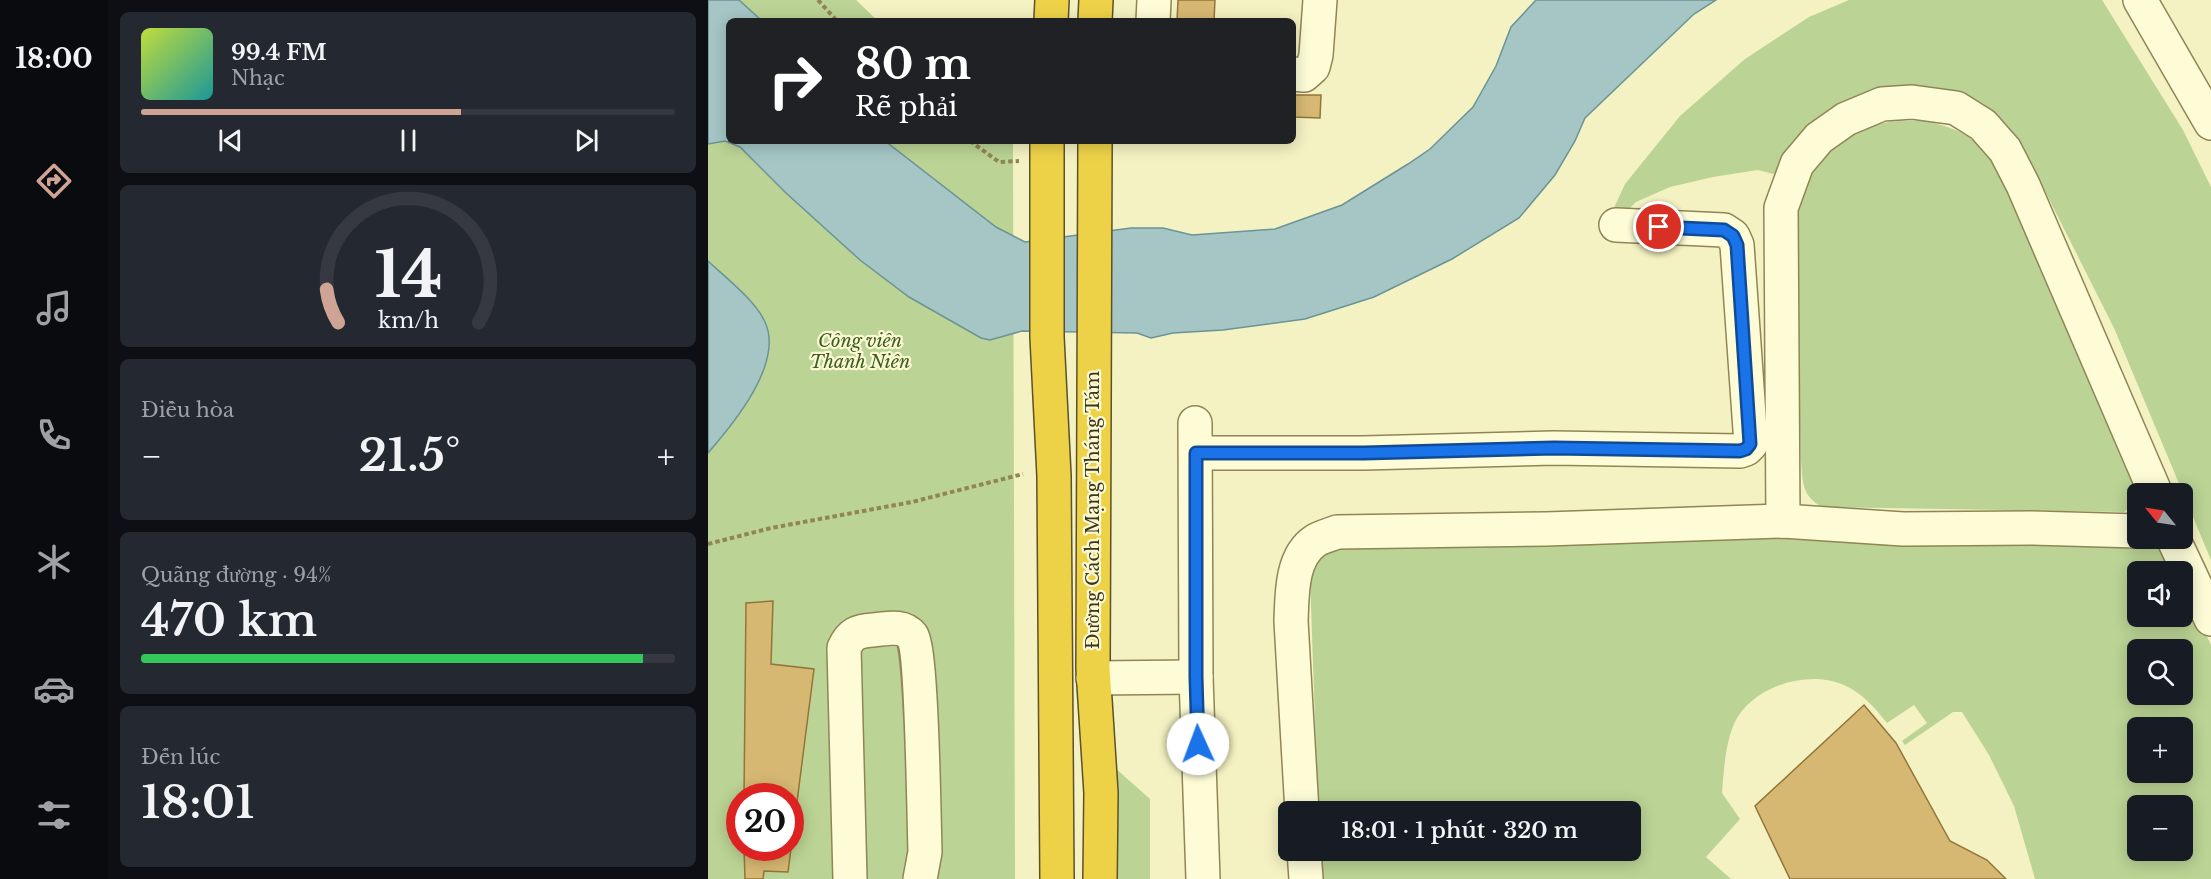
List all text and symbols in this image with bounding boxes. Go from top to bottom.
text: 80 m [855,38,971,90]
text: 99.4 FM [231,39,327,66]
text: 18:00 [15,42,93,75]
icon: right [756,42,834,120]
text: Nhạc [231,66,285,90]
text: Rẽ phải [855,90,957,123]
icon: previous [214,124,247,157]
icon: pause [392,124,425,157]
icon: next [570,124,603,157]
icon: directions [33,160,75,202]
pin [1633,201,1684,252]
icon: arrive [1642,210,1675,243]
text: 14 [374,236,442,314]
icon: music [33,287,75,329]
text: km/h [378,308,439,335]
park label: Công viên Thanh Niên [810,330,910,373]
street label: Đường Cách Mạng Tháng Tám [1082,371,1104,649]
text: Điều hòa [141,398,234,422]
icon: phone [33,414,75,456]
text: 21.5° [358,427,460,483]
text: − [141,436,162,477]
text: + [657,436,675,477]
north arrow [2127,483,2193,549]
map controls [2127,483,2193,861]
icon: climate [33,541,75,583]
button: sound [2127,561,2193,627]
text: Quãng đường · 94% [141,563,331,587]
text: 470 km [141,592,317,648]
button: search [2127,639,2193,705]
icon: car [33,668,75,710]
position arrow [1166,712,1230,776]
button: + [2127,717,2193,783]
text: Đến lúc [141,745,220,769]
text: 18:01 [141,774,255,830]
speed limit sign: 20 [726,783,804,861]
icon: filters [33,794,75,836]
button: − [2127,795,2193,861]
text: 18:01 · 1 phút · 320 m [1341,817,1578,844]

